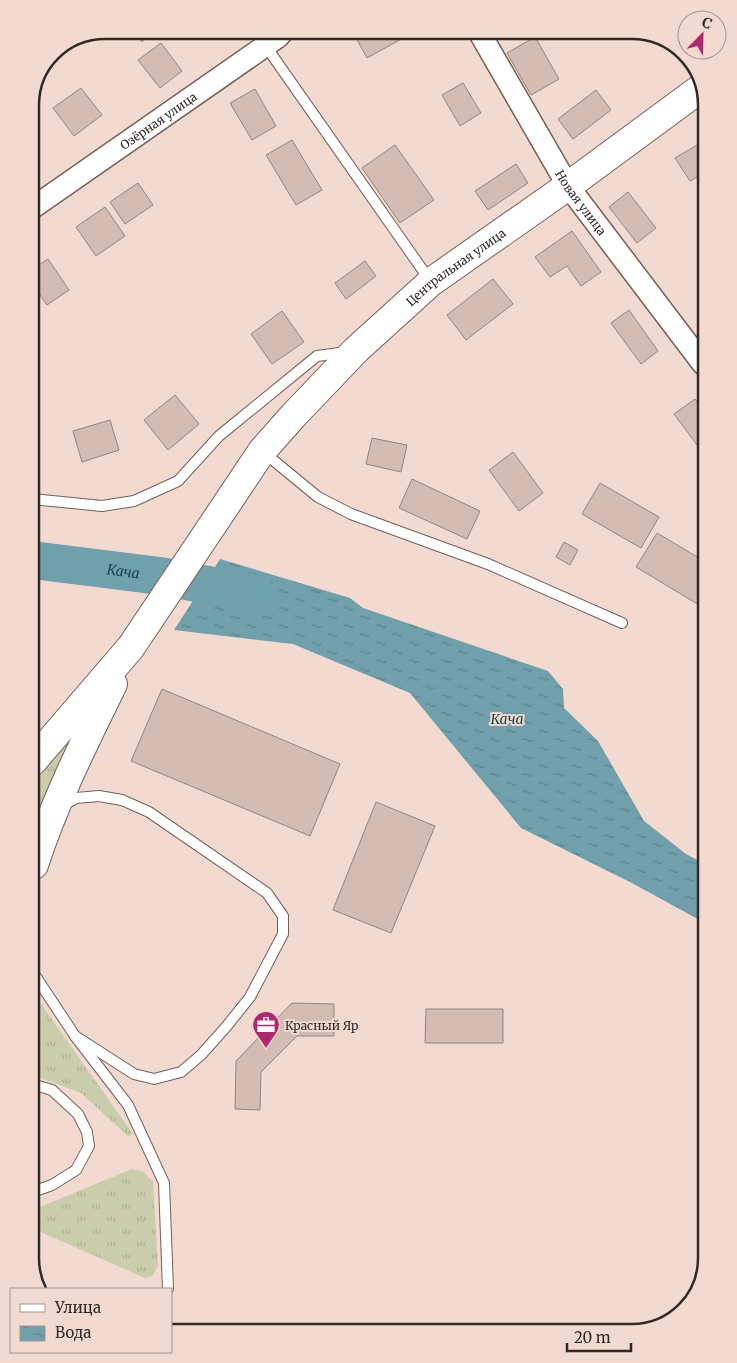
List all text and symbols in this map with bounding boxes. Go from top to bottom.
north arrow [677,10,727,60]
text: С [699,13,715,33]
street label: Озёрная улица [117,88,200,152]
street label: Новая улица [553,167,610,238]
street label: Центральная улица [403,224,509,309]
water label: Кача [106,560,141,582]
water label: Кача [490,710,524,728]
office icon: Красный Яр [251,1010,281,1049]
place label: Красный Яр [285,1018,358,1033]
legend [10,1288,172,1353]
text: Улица [54,1298,101,1317]
scale bar [567,1320,631,1352]
text: Вода [55,1323,91,1342]
text: 20 m [574,1328,611,1347]

